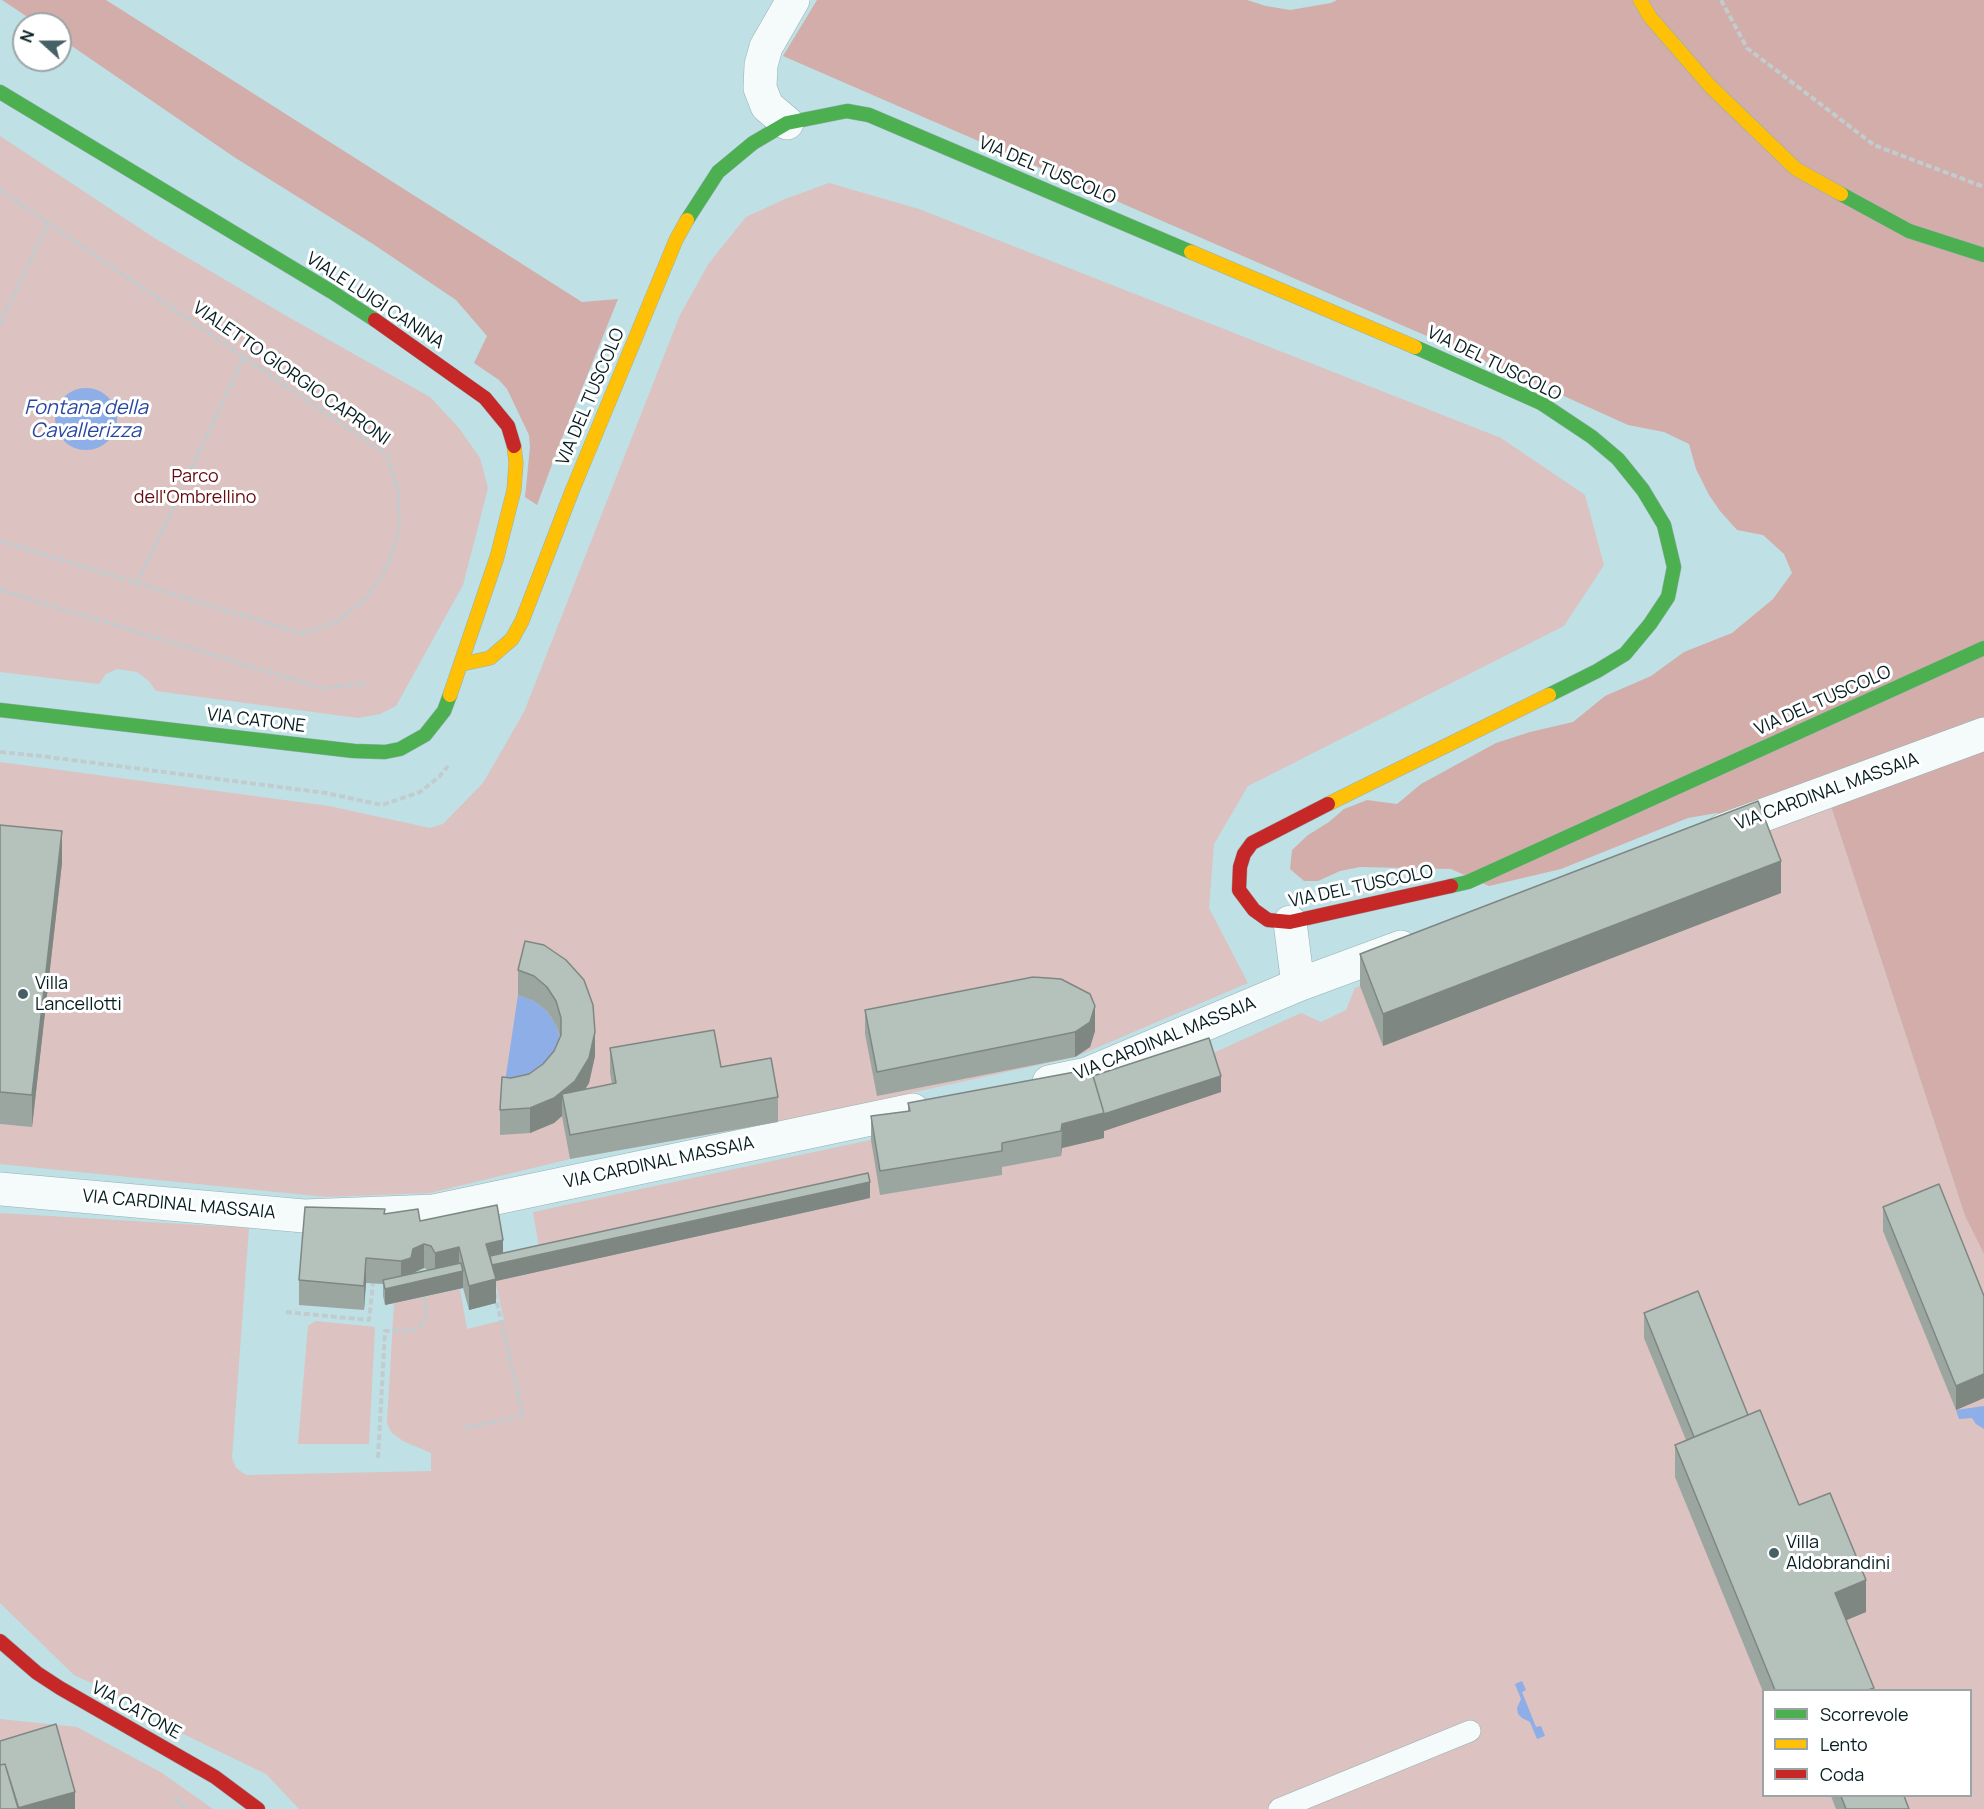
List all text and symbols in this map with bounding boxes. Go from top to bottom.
north arrow [12,12,72,72]
text: N [15,27,39,46]
street label: VIA DEL TUSCOLO [975,132,1119,210]
street label: VIALE LUIGI CANINA [302,248,448,354]
street label: VIALETTO GIORGIO CAPRONI [188,298,394,450]
street label: VIA DEL TUSCOLO [1423,322,1565,406]
street label: VIA DEL TUSCOLO [552,325,630,469]
water label: Fontana della Cavallerizza [24,396,148,443]
park label: Parco dell'Ombrellino [134,466,256,508]
street label: VIA DEL TUSCOLO [1752,661,1894,741]
street label: VIA CATONE [205,704,307,738]
street label: VIA CARDINAL MASSAIA [1732,749,1922,835]
street label: VIA DEL TUSCOLO [1287,861,1435,913]
place label: Villa Lancellotti [35,973,122,1016]
marker: Villa Lancellotti [16,987,30,1001]
street label: VIA CARDINAL MASSAIA [1071,993,1259,1085]
street label: VIA CARDINAL MASSAIA [562,1132,756,1194]
street label: VIA CARDINAL MASSAIA [82,1186,276,1224]
place label: Villa Aldobrandini [1786,1532,1890,1574]
marker: Villa Aldobrandini [1767,1546,1781,1560]
street label: VIA CATONE [87,1677,185,1745]
legend [1762,1689,1972,1797]
text: Scorrevole [1820,1702,1909,1726]
text: Lento [1820,1732,1868,1756]
text: Coda [1820,1762,1864,1786]

